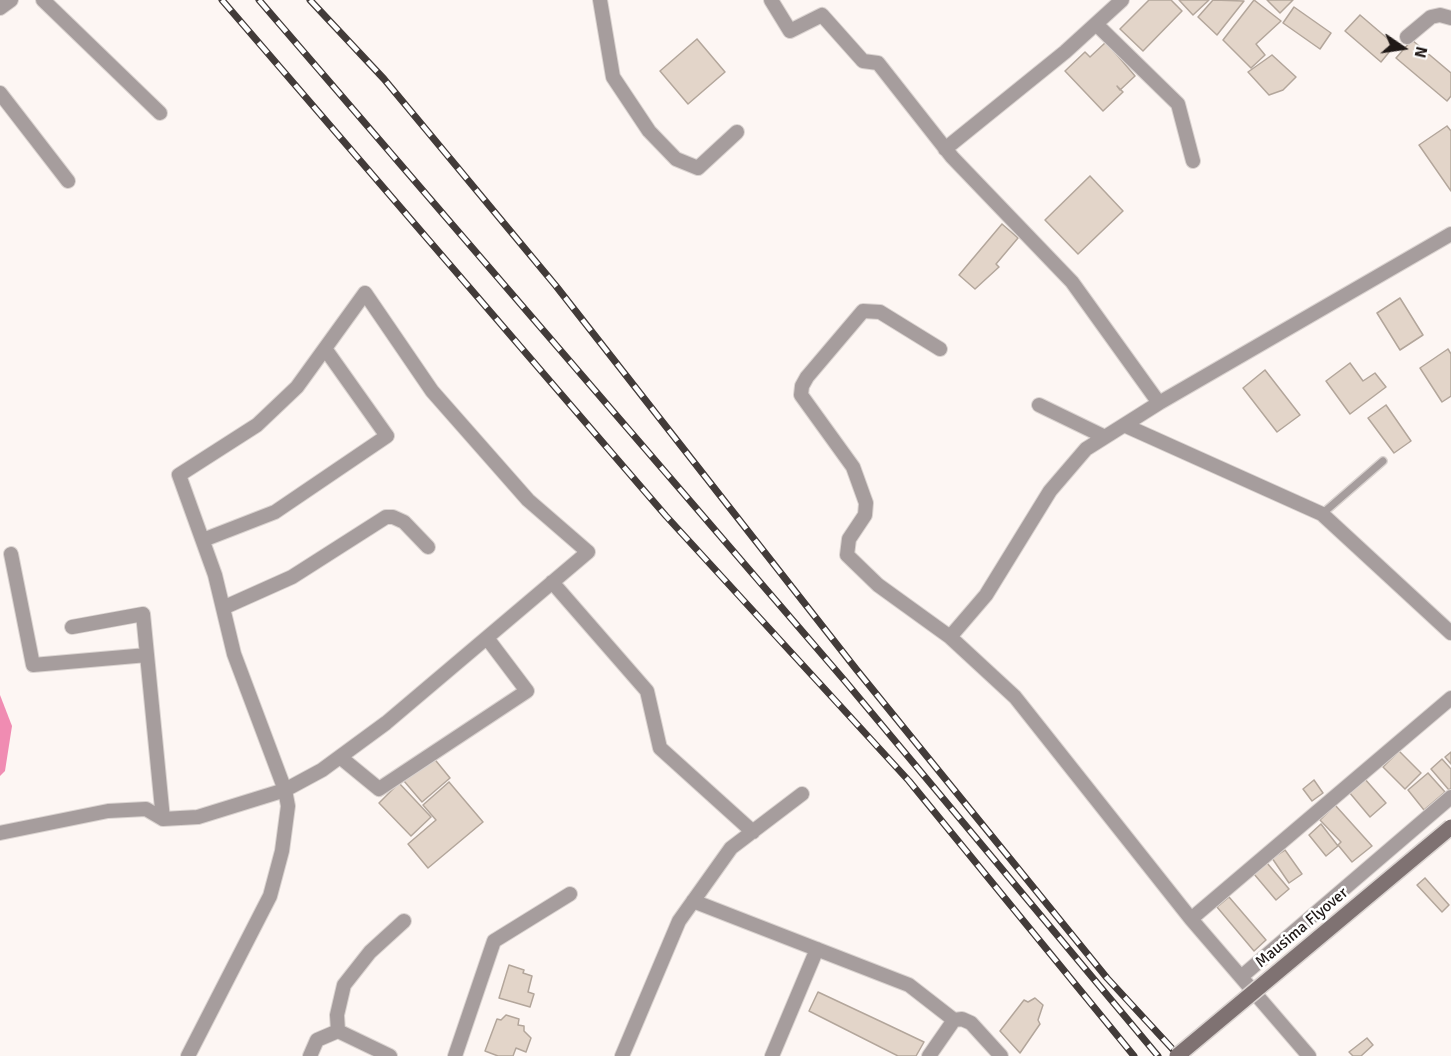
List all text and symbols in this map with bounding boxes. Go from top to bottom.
north arrow [1373,18,1433,78]
text: N [1410,44,1432,60]
street label: Mausima Flyover [1252,884,1352,972]

